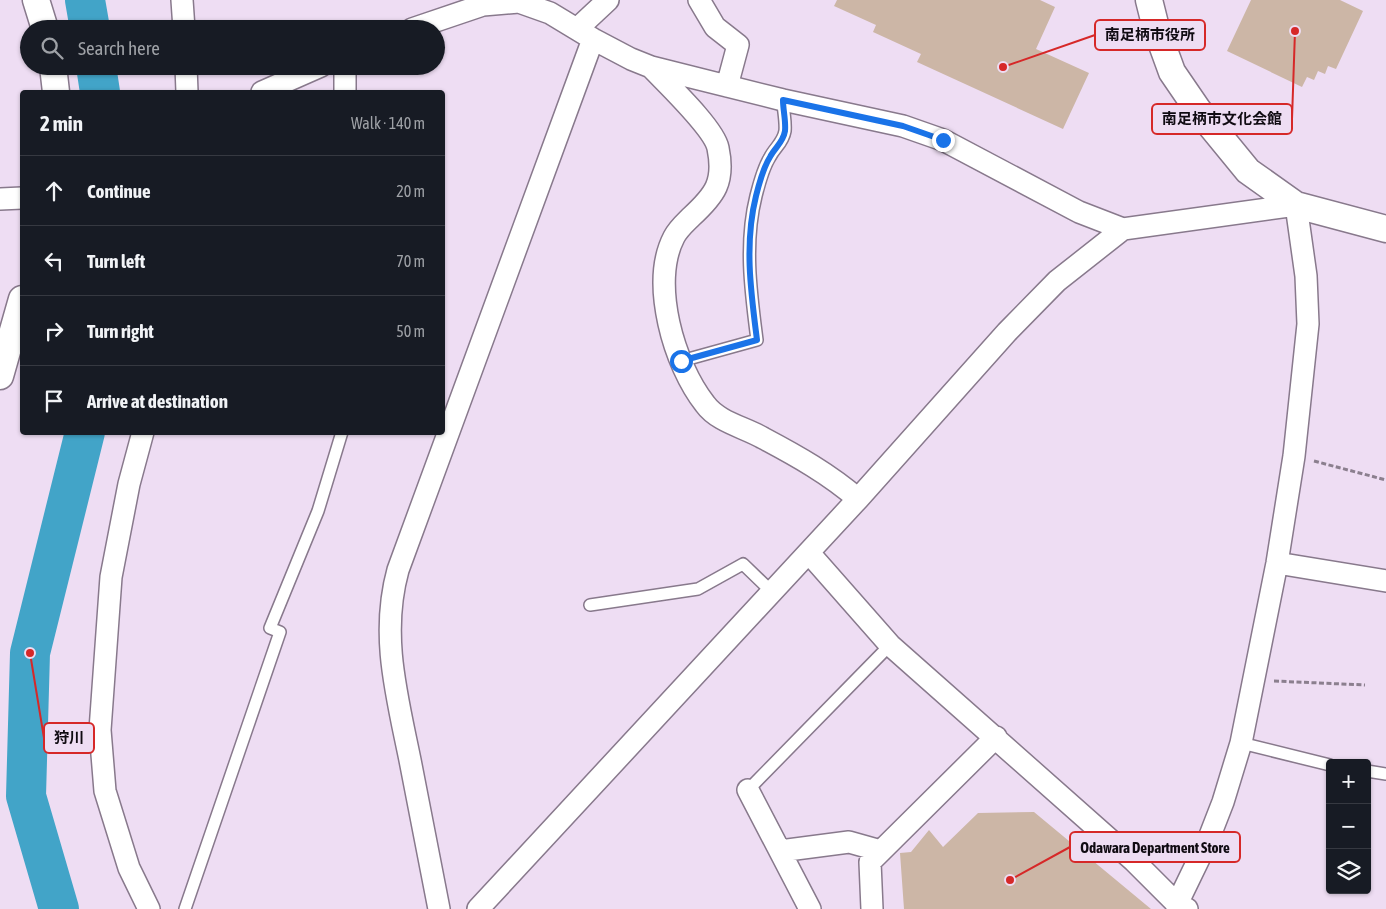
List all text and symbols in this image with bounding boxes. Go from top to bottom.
search box [20,20,445,75]
callout: 南足柄市役所 [1095,20,1205,50]
text: 南足柄市役所 [1105,26,1195,43]
icon: search [38,34,66,62]
text: Search here [78,37,160,59]
callout: 南足柄市文化会館 [1152,104,1292,134]
text: 南足柄市文化会館 [1162,110,1282,127]
text: 2 min [40,111,83,135]
text: Walk · 140 m [351,114,425,132]
route end [932,129,955,152]
icon: ahead [40,177,68,205]
text: Continue [87,180,151,202]
text: 20 m [396,182,425,200]
icon: left [40,247,68,275]
text: Turn left [87,250,145,272]
text: 70 m [396,252,425,270]
icon: right [40,317,68,345]
text: Turn right [87,320,154,342]
text: 50 m [396,322,425,340]
route start [670,350,693,373]
icon: arrive [40,387,68,415]
text: Arrive at destination [87,390,228,412]
callout: 狩川 [44,723,94,753]
text: 狩川 [54,729,84,746]
map controls [1326,759,1371,894]
button: + [1326,759,1371,804]
button: − [1326,804,1371,849]
callout: Odawara Department Store [1070,832,1240,862]
text: Odawara Department Store [1080,839,1230,856]
button: layers [1326,849,1371,894]

